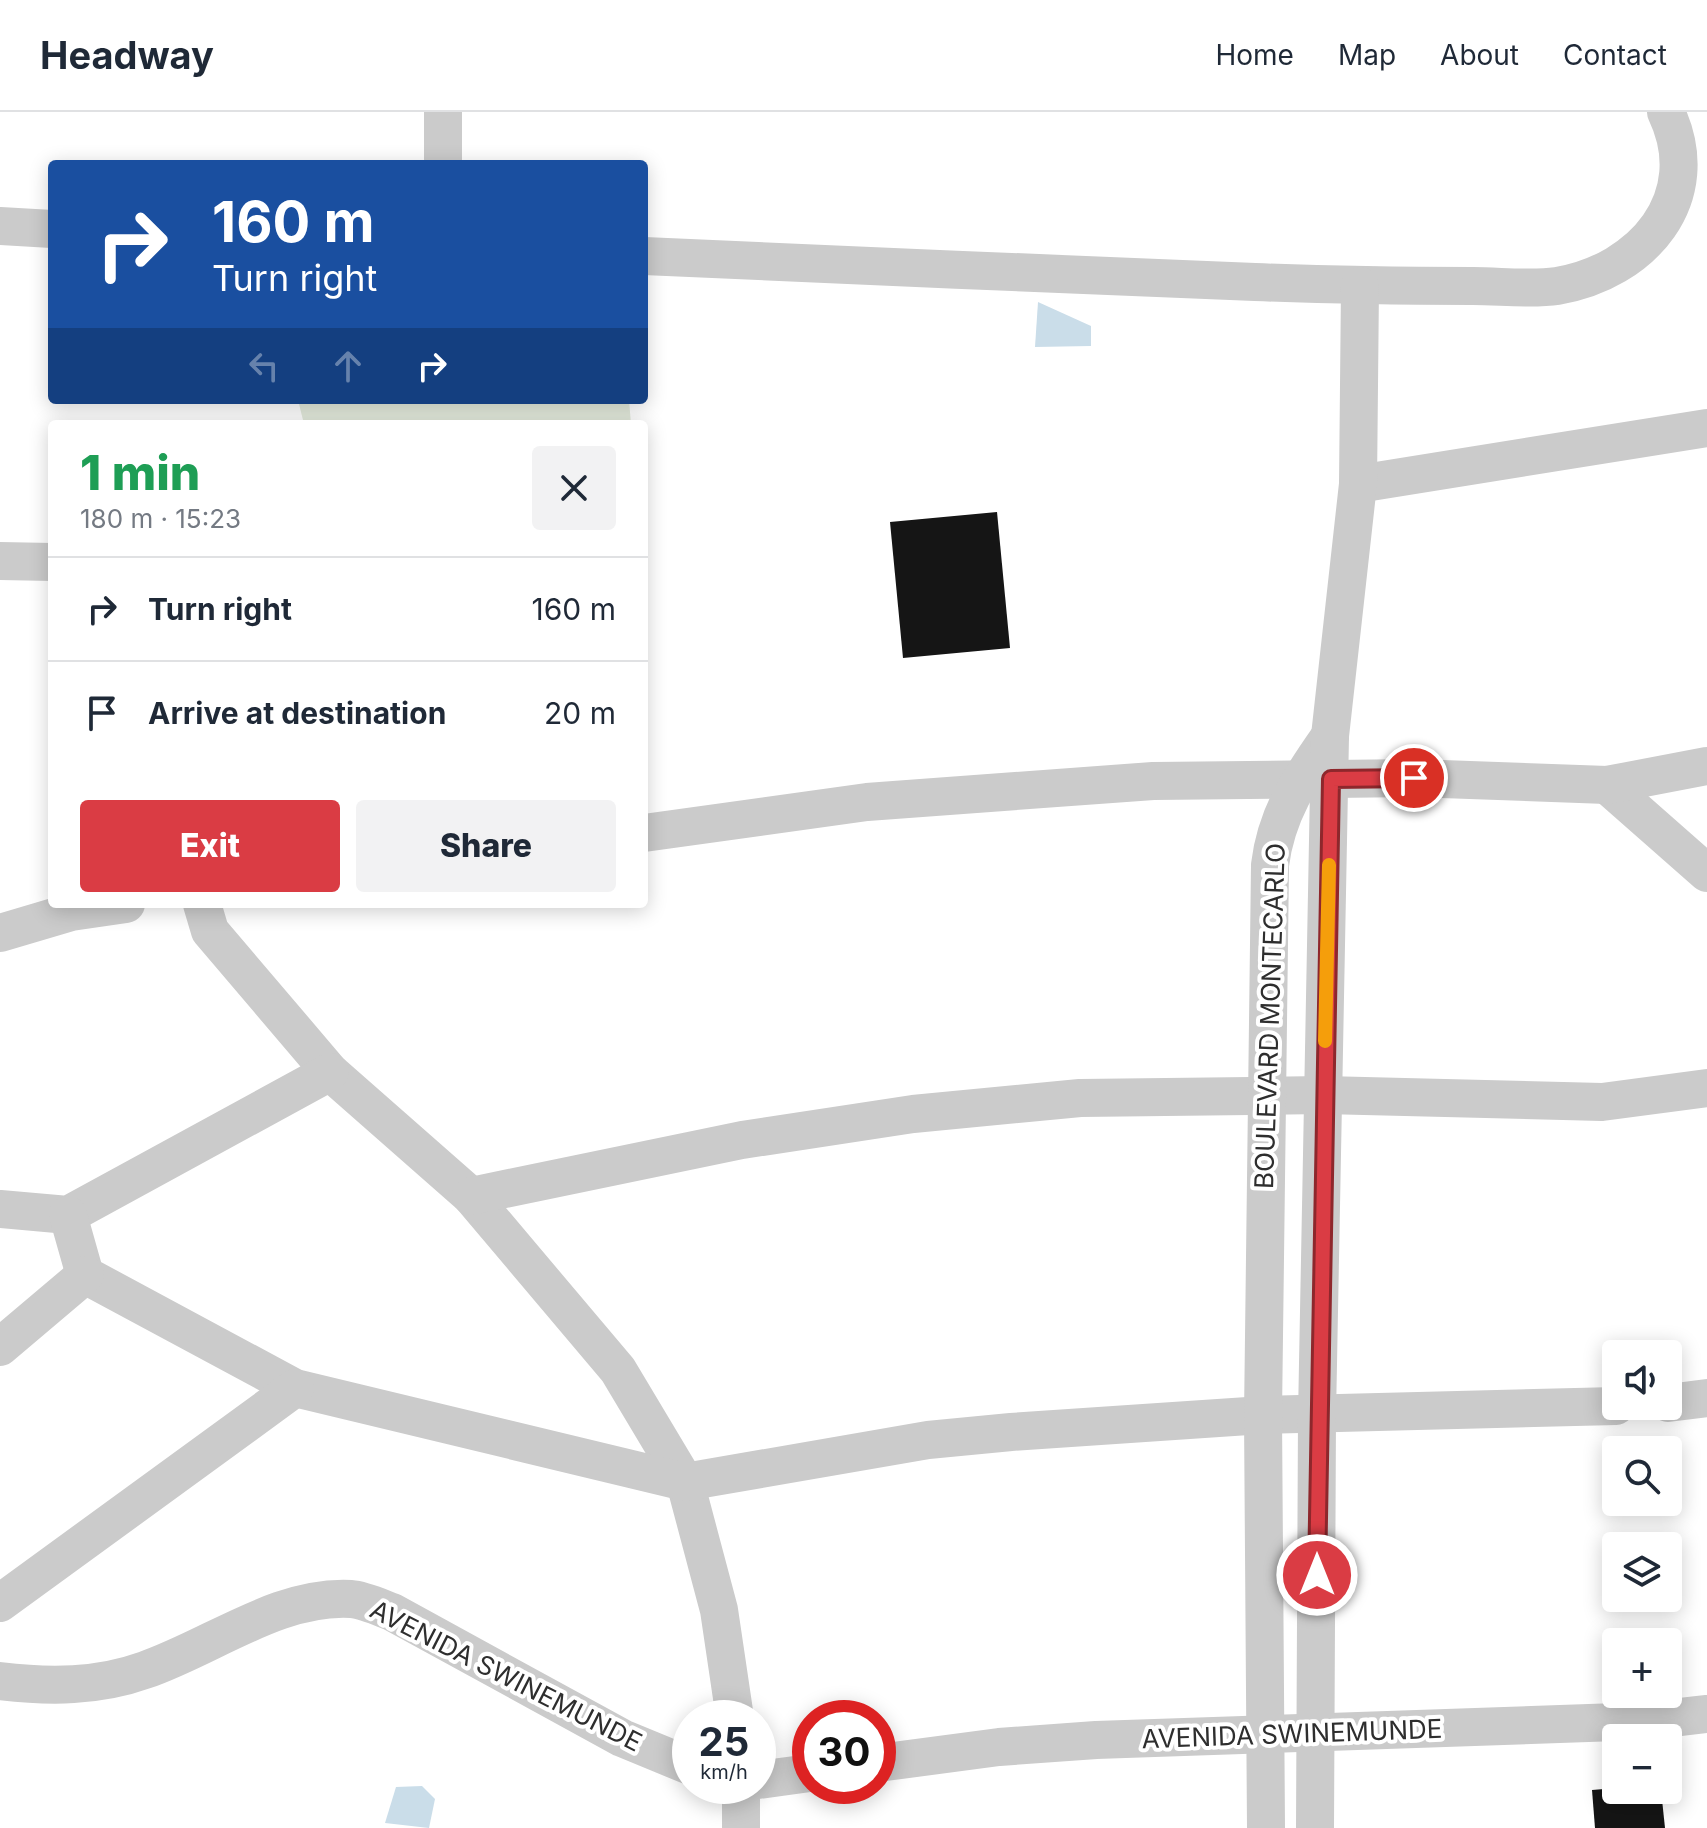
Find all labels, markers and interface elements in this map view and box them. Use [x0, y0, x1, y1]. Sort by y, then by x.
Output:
text: Headway [40, 32, 214, 78]
text: Home [1215, 38, 1294, 72]
text: Map [1338, 38, 1396, 72]
text: About [1440, 38, 1519, 72]
text: Contact [1563, 38, 1667, 72]
text: 160 m [212, 188, 375, 256]
icon: right [80, 192, 184, 296]
text: Turn right [212, 256, 377, 300]
icon: left [242, 344, 286, 388]
icon: ahead [326, 344, 370, 388]
icon: right [410, 344, 454, 388]
text: 1 min [80, 443, 200, 502]
button: close [532, 446, 616, 530]
text: 180 m · 15:23 [80, 503, 241, 534]
icon: right [80, 587, 124, 631]
text: Turn right [148, 591, 292, 627]
text: 160 m [532, 591, 616, 627]
icon: arrive [80, 691, 124, 735]
text: Arrive at destination [148, 695, 446, 731]
text: 20 m [544, 695, 616, 731]
pin [1380, 744, 1448, 812]
icon: arrive [1392, 756, 1436, 800]
button: Exit [80, 800, 340, 892]
button: Share [356, 800, 616, 892]
street label: BOULEVARD MONTECARLO [1248, 843, 1291, 1189]
map controls [1602, 1340, 1682, 1804]
button: sound [1602, 1340, 1682, 1420]
button: search [1602, 1436, 1682, 1516]
button: layers [1602, 1532, 1682, 1612]
position arrow [1275, 1533, 1359, 1617]
street label: AVENIDA SWINEMUNDE [365, 1593, 647, 1758]
button: + [1602, 1628, 1682, 1708]
speed limit sign: 30 [792, 1700, 896, 1804]
street label: AVENIDA SWINEMUNDE [1141, 1713, 1443, 1754]
text: 25 [699, 1717, 749, 1766]
button: − [1602, 1724, 1682, 1804]
text: km/h [700, 1760, 748, 1784]

